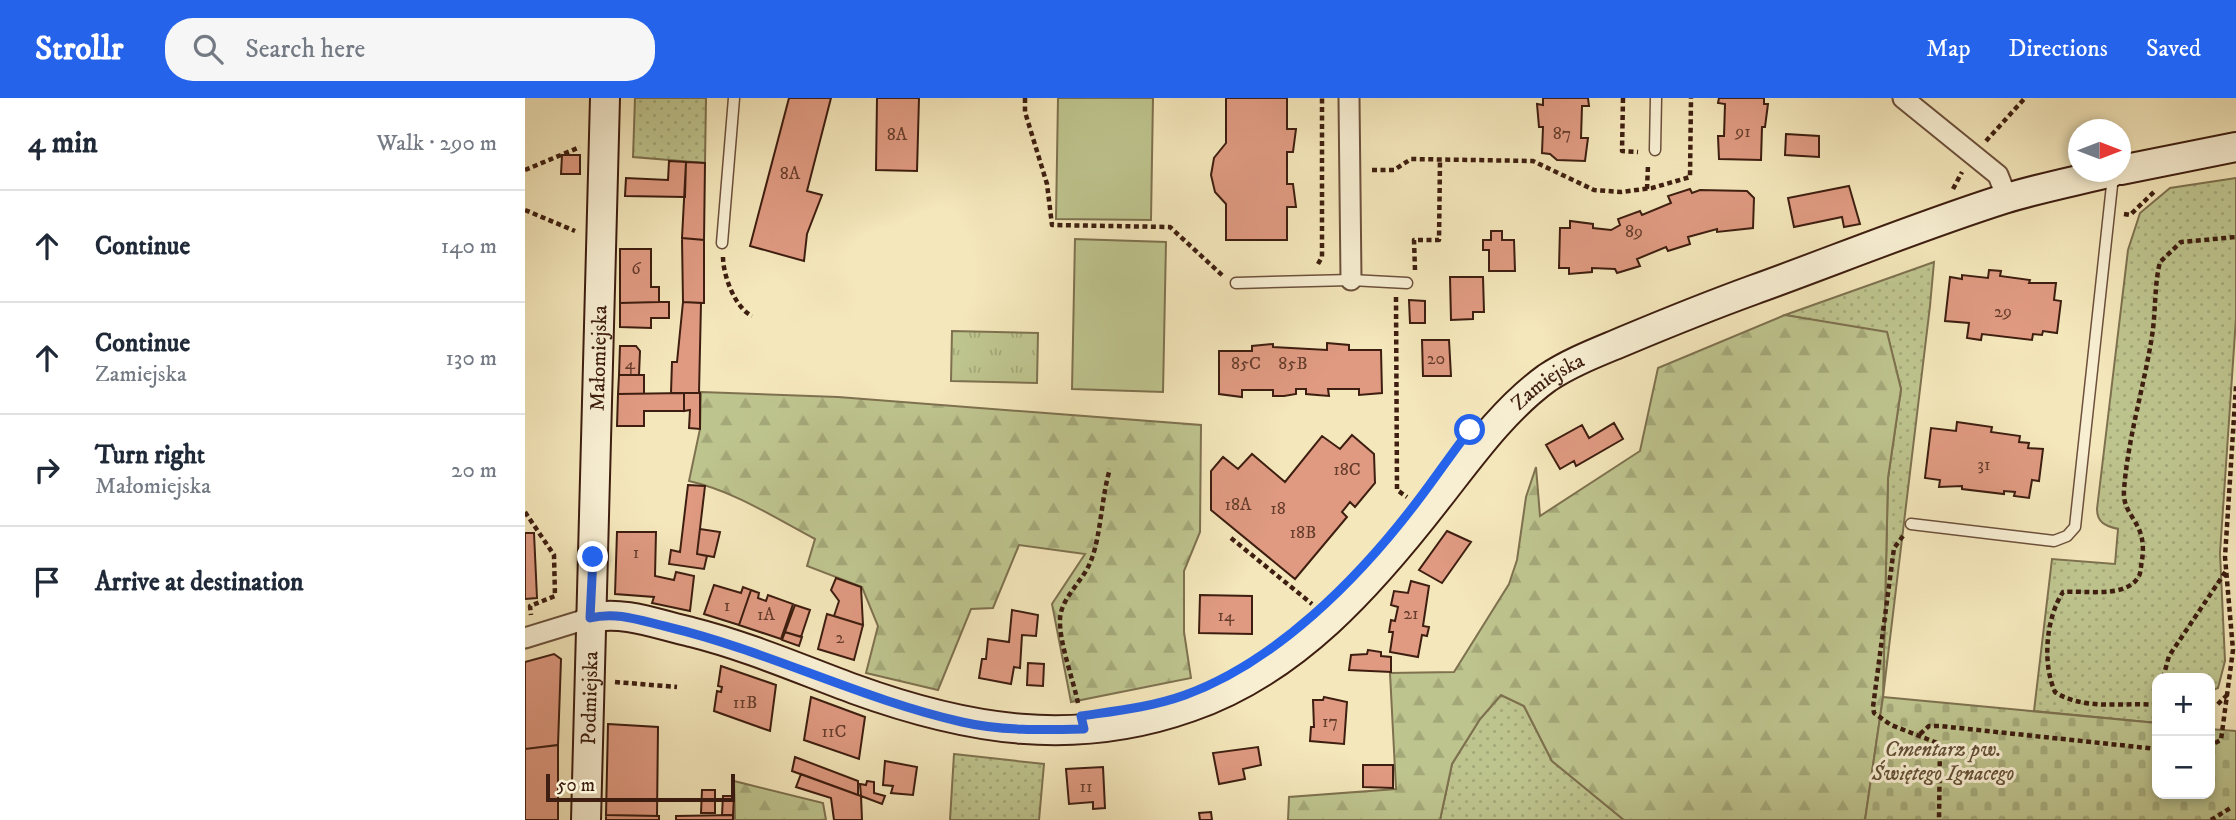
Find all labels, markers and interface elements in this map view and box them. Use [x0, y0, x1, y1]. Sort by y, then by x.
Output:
search box [165, 18, 655, 81]
text: Strollr [35, 29, 123, 70]
icon: search [189, 30, 227, 68]
text: Search here [245, 33, 365, 66]
text: Map [1926, 34, 1971, 64]
text: Directions [2009, 34, 2108, 64]
text: Saved [2146, 34, 2201, 64]
north arrow [2068, 119, 2131, 182]
house number: 91 [1734, 121, 1751, 143]
house number: 87 [1553, 123, 1571, 145]
house number: 8A [887, 124, 908, 146]
text: 4 min [28, 125, 98, 162]
text: Walk · 290 m [376, 129, 497, 158]
house number: 8A [780, 163, 801, 185]
house number: 89 [1625, 221, 1643, 243]
icon: ahead [28, 227, 66, 265]
text: Continue [95, 230, 190, 263]
text: 140 m [441, 232, 497, 261]
house number: 6 [631, 258, 641, 280]
house number: 29 [1994, 301, 2012, 323]
street label: Małomiejska [585, 305, 614, 411]
text: Continue [95, 327, 190, 360]
icon: ahead [28, 339, 66, 377]
text: 130 m [445, 344, 497, 373]
house number: 20 [1427, 348, 1445, 370]
street label: Zamiejska [1506, 348, 1589, 416]
house number: 4 [625, 353, 636, 375]
house number: 85C [1231, 353, 1261, 375]
house number: 85B [1278, 353, 1308, 375]
text: Zamiejska [95, 360, 187, 389]
route start [1454, 414, 1485, 445]
text: Turn right [95, 439, 205, 472]
icon: right [28, 451, 66, 489]
house number: 31 [1977, 454, 1991, 476]
text: 20 m [451, 456, 497, 485]
house number: 18C [1333, 459, 1361, 481]
text: Małomiejska [95, 472, 211, 501]
house number: 18A [1224, 494, 1252, 516]
house number: 18 [1270, 498, 1286, 520]
house number: 18B [1289, 522, 1317, 544]
route end [577, 541, 608, 572]
house number: 1 [633, 542, 639, 564]
icon: arrive [28, 563, 66, 601]
text: Arrive at destination [95, 566, 304, 599]
house number: 1 [724, 595, 730, 617]
house number: 21 [1403, 603, 1419, 625]
house number: 1A [757, 604, 776, 626]
house number: 14 [1218, 605, 1235, 627]
house number: 2 [836, 627, 845, 649]
street label: Podmiejska [576, 651, 604, 745]
map controls [2152, 673, 2215, 799]
button: + [2152, 673, 2215, 736]
house number: 11B [733, 692, 757, 714]
house number: 17 [1322, 711, 1338, 733]
house number: 11C [821, 721, 847, 743]
button: − [2152, 736, 2215, 799]
park label: Cmentarz pw. Świętego Ignacego [1871, 737, 2014, 787]
scale bar [546, 771, 735, 803]
text: 50 m [557, 774, 595, 797]
house number: 11 [1079, 776, 1093, 798]

